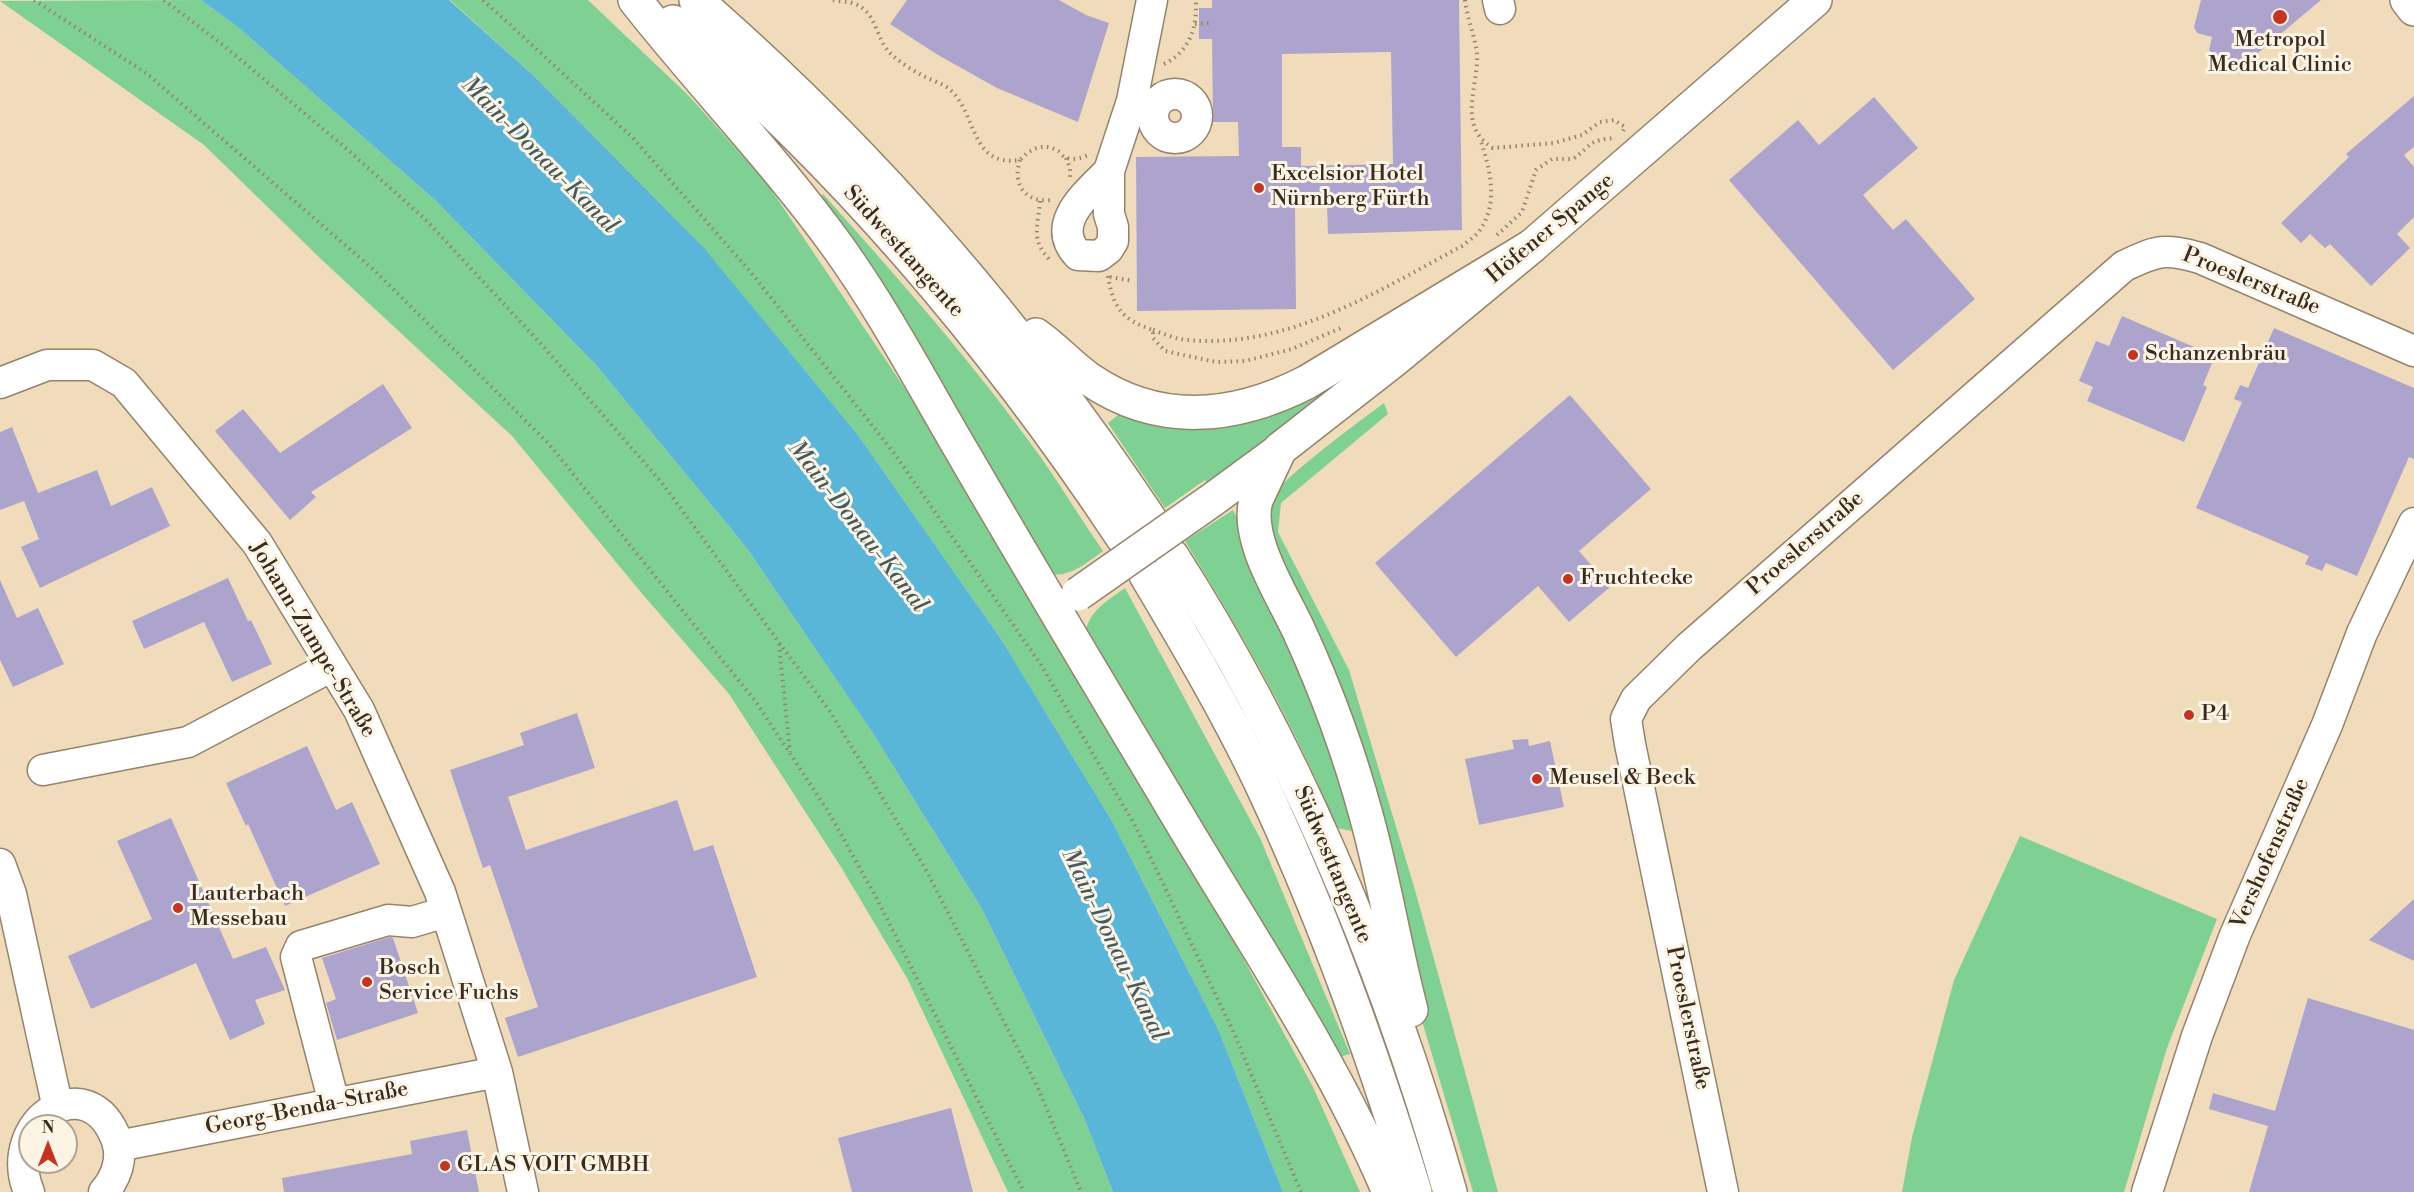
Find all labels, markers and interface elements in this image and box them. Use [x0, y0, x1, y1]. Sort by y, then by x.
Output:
marker: Metropol Medical Clinic [2271, 8, 2289, 26]
place label: Metropol Medical Clinic [2208, 28, 2352, 80]
water label: Main-Donau-Kanal [454, 71, 624, 241]
place label: Excelsior Hotel Nürnberg Fürth [1271, 162, 1430, 214]
street label: Höfener Spange [1482, 168, 1620, 290]
street label: Südwesttangente [837, 181, 969, 323]
marker: Excelsior Hotel Nürnberg Fürth [1252, 181, 1266, 195]
street label: Proeslerstraße [2178, 242, 2324, 322]
place label: Schanzenbräu [2145, 342, 2286, 368]
marker: Schanzenbräu [2126, 348, 2140, 362]
water label: Main-Donau-Kanal [781, 435, 933, 619]
street label: Proeslerstraße [1742, 486, 1870, 602]
street label: Johann-Zumpe-Straße [243, 537, 381, 743]
place label: Fruchtecke [1580, 566, 1693, 592]
marker: Fruchtecke [1561, 572, 1575, 586]
place label: P4 [2201, 702, 2229, 728]
marker: P4 [2182, 708, 2196, 722]
place label: Meusel & Beck [1549, 766, 1695, 792]
marker: Meusel & Beck [1530, 772, 1544, 786]
street label: Vershofenstraße [2226, 774, 2316, 934]
street label: Südwesttangente [1287, 782, 1377, 948]
water label: Main-Donau-Kanal [1054, 844, 1172, 1046]
place label: Lauterbach Messebau [190, 882, 304, 933]
marker: Lauterbach Messebau [171, 901, 185, 915]
street label: Proeslerstraße [1659, 944, 1715, 1092]
place label: Bosch Service Fuchs [379, 956, 519, 1008]
marker: Bosch Service Fuchs [360, 975, 374, 989]
street label: Georg-Benda-Straße [203, 1076, 411, 1142]
north arrow [18, 1114, 78, 1174]
text: N [42, 1118, 54, 1138]
place label: GLAS VOIT GMBH [457, 1153, 649, 1179]
marker: GLAS VOIT GMBH [438, 1159, 452, 1173]

